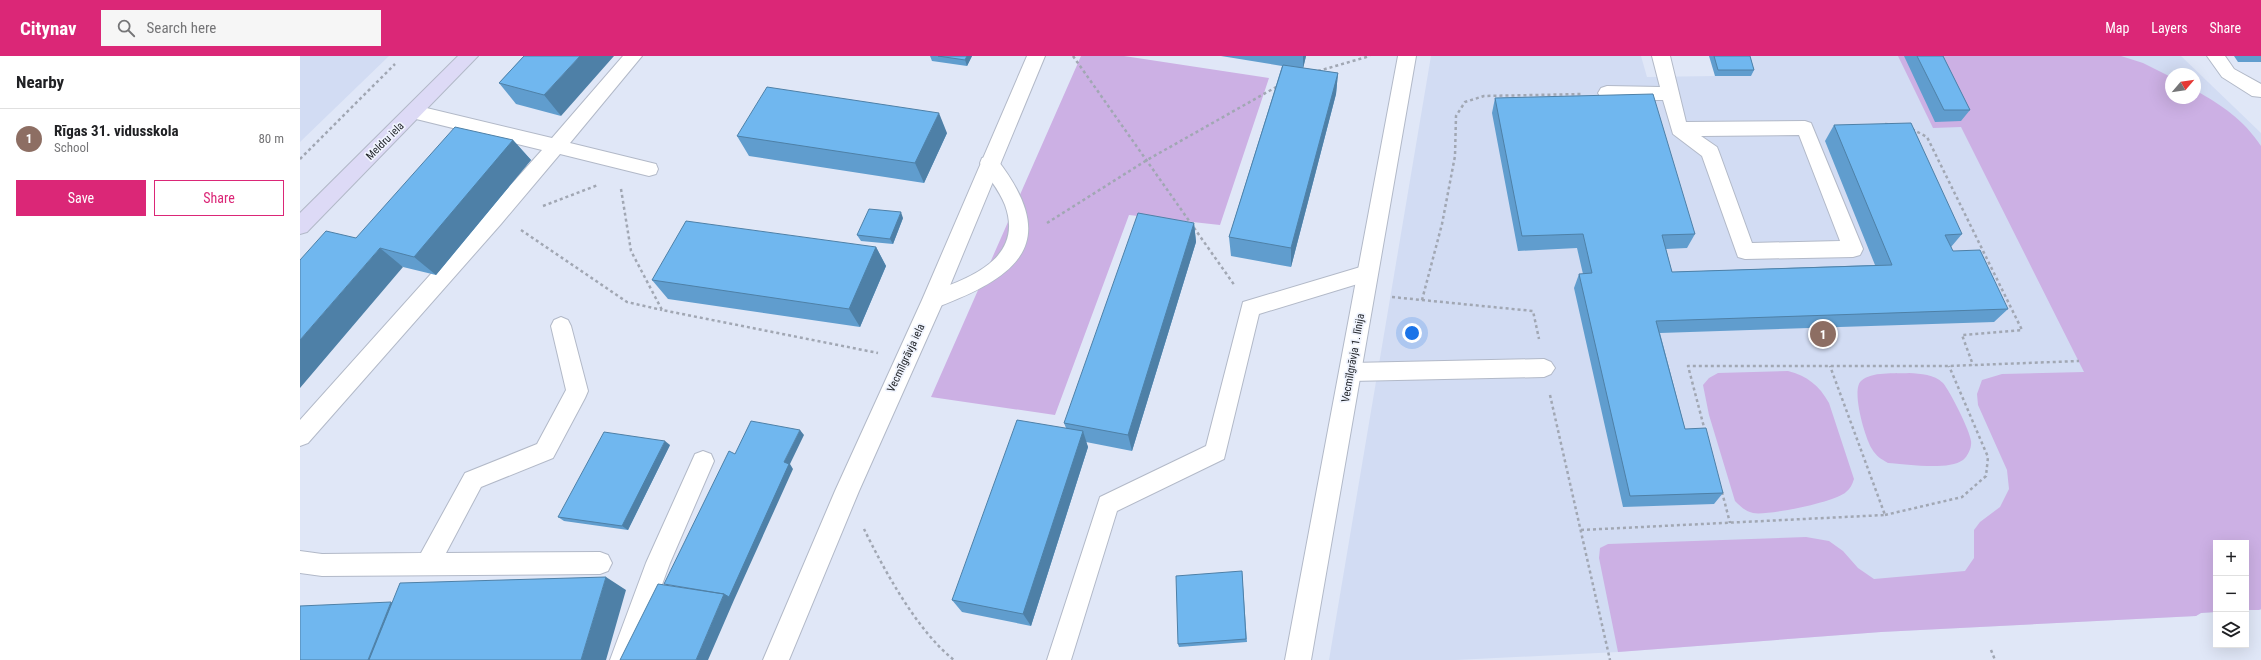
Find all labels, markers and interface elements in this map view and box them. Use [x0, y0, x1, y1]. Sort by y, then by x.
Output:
search box [101, 10, 381, 46]
text: Citynav [20, 17, 77, 40]
icon: search [115, 17, 137, 39]
text: Search here [147, 19, 216, 37]
text: Map [2105, 20, 2129, 36]
text: Layers [2151, 20, 2188, 36]
text: Share [2210, 20, 2241, 36]
north arrow [2165, 68, 2201, 104]
text: Nearby [16, 72, 64, 92]
street label: Meldru iela [363, 119, 407, 163]
text: Rīgas 31. vidusskola [54, 122, 179, 140]
text: 1 [26, 131, 32, 146]
text: 80 m [258, 131, 284, 146]
text: School [54, 140, 89, 155]
button: Save [16, 180, 146, 216]
button: Share [154, 180, 284, 216]
street label: Vecmīlgrāvja 1. līnija [1339, 313, 1367, 403]
pin: 1 [1810, 319, 1836, 349]
street label: Vecmīlgrāvja iela [885, 322, 927, 394]
your location [1402, 323, 1422, 343]
map controls [2213, 540, 2249, 648]
button: + [2213, 540, 2249, 576]
button: − [2213, 576, 2249, 612]
button: layers [2213, 612, 2249, 648]

